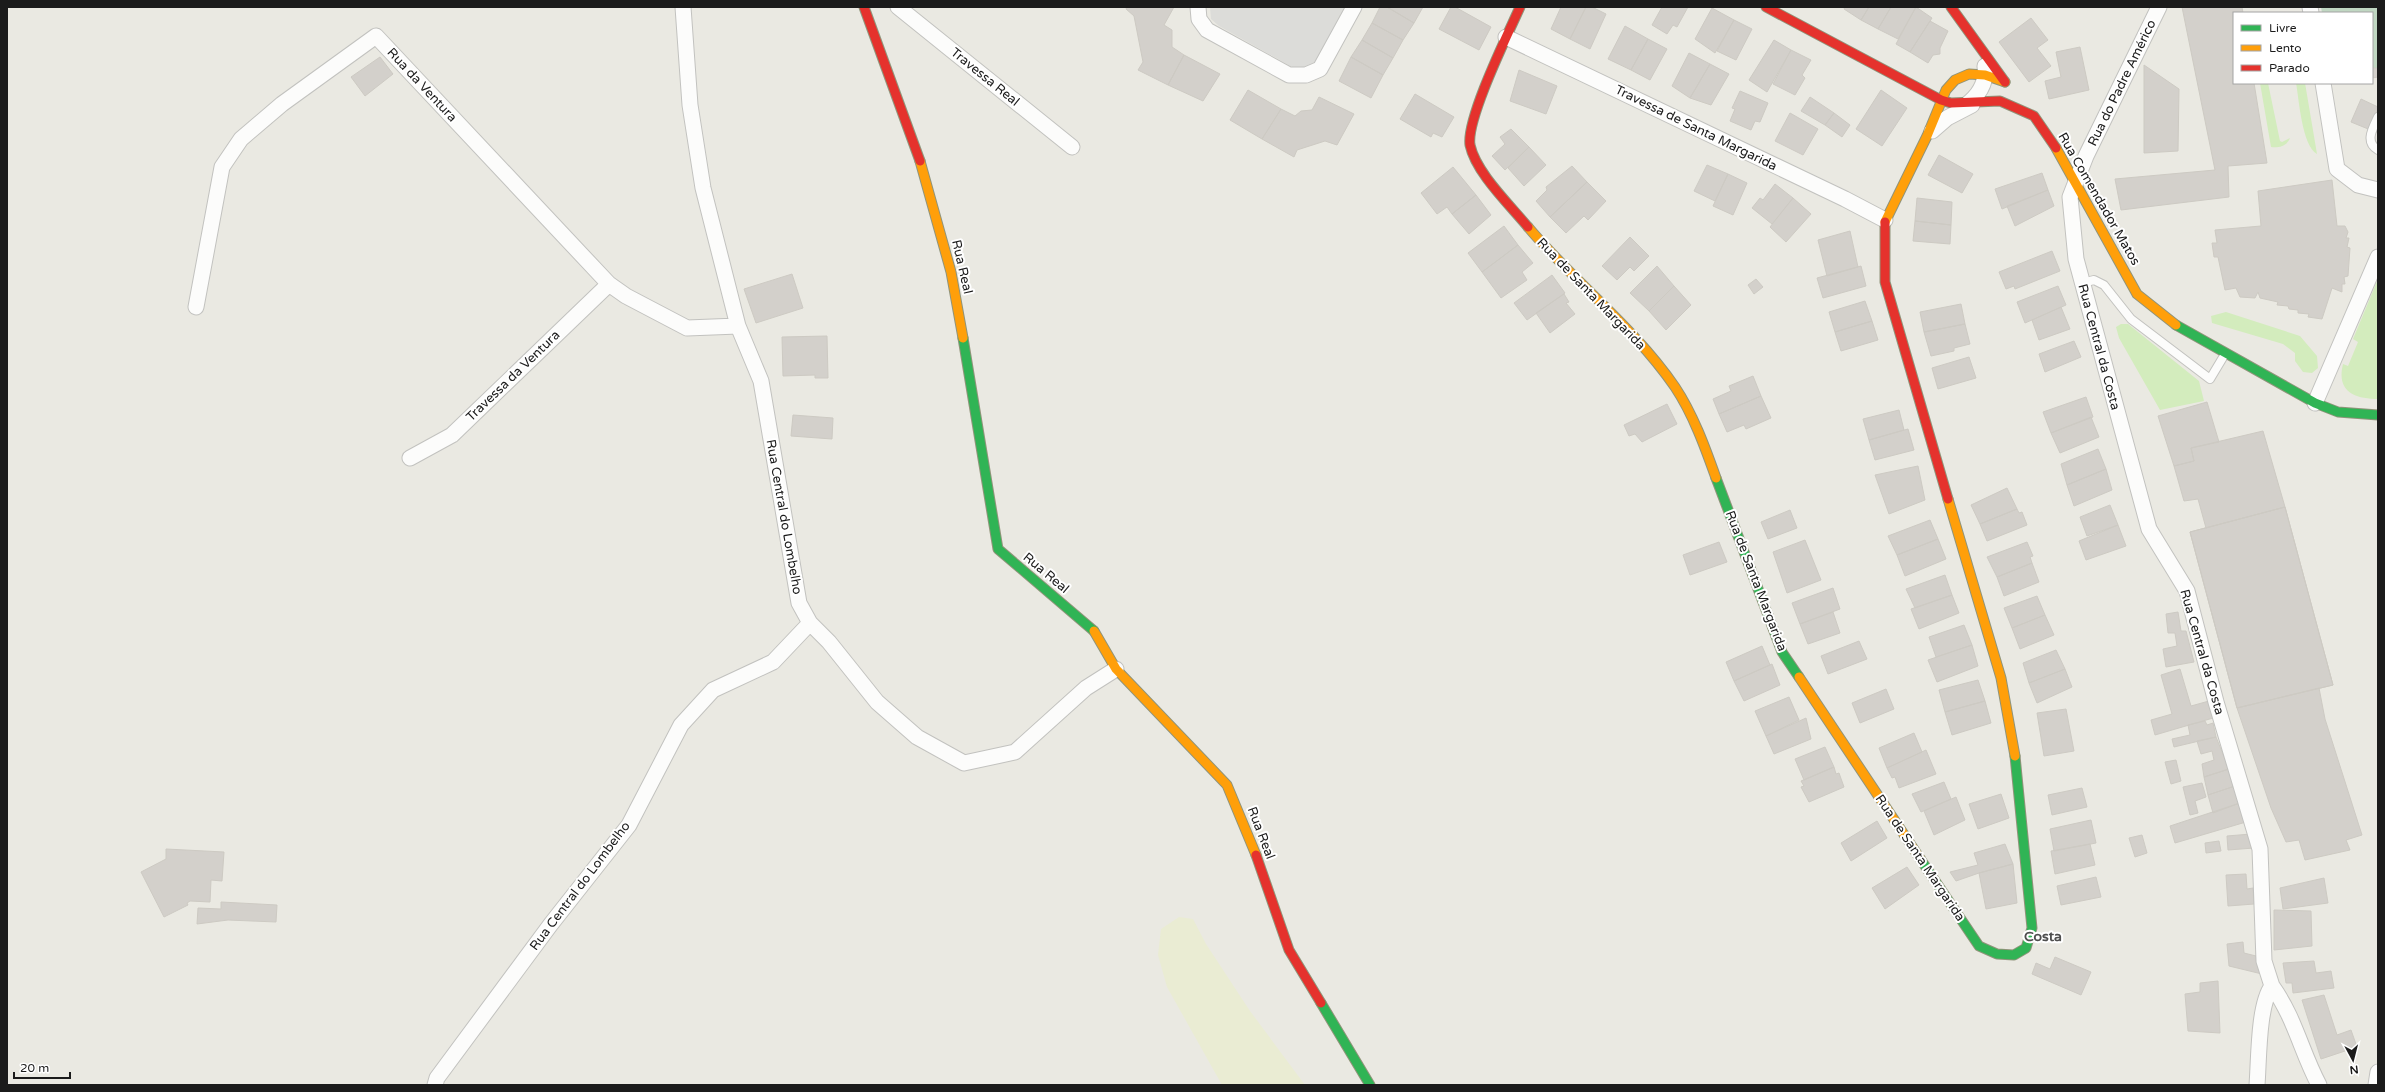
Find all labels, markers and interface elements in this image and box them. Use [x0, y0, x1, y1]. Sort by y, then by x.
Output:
legend [2233, 12, 2373, 84]
street label: Rua do Padre Américo [2084, 17, 2160, 149]
text: Livre [2269, 21, 2297, 35]
text: Lento [2269, 41, 2302, 55]
street label: Travessa Real [947, 44, 1023, 110]
street label: Rua da Ventura [384, 45, 460, 125]
text: Parado [2269, 61, 2310, 75]
street label: Travessa de Santa Margarida [1612, 82, 1780, 174]
street label: Rua Comendador Matos [2054, 130, 2144, 268]
street label: Rua de Santa Margarida [1533, 235, 1649, 353]
street label: Rua Real [948, 238, 976, 296]
street label: Rua Central da Costa [2074, 282, 2124, 412]
street label: Travessa da Ventura [463, 327, 563, 425]
street label: Rua Central do Lombelho [762, 438, 806, 596]
street label: Rua de Santa Margarida [1722, 508, 1790, 654]
street label: Rua Real [1020, 549, 1072, 597]
street label: Rua Central da Costa [2176, 587, 2228, 717]
street label: Rua de Santa Margarida [1872, 792, 1968, 924]
street label: Rua Real [1244, 804, 1278, 862]
street label: Rua Central do Lombelho [526, 818, 634, 954]
district label: Costa [2024, 928, 2062, 945]
north arrow [2333, 1040, 2373, 1080]
scale bar [14, 1054, 70, 1080]
text: 20 m [20, 1061, 49, 1075]
text: N [2349, 1062, 2359, 1076]

